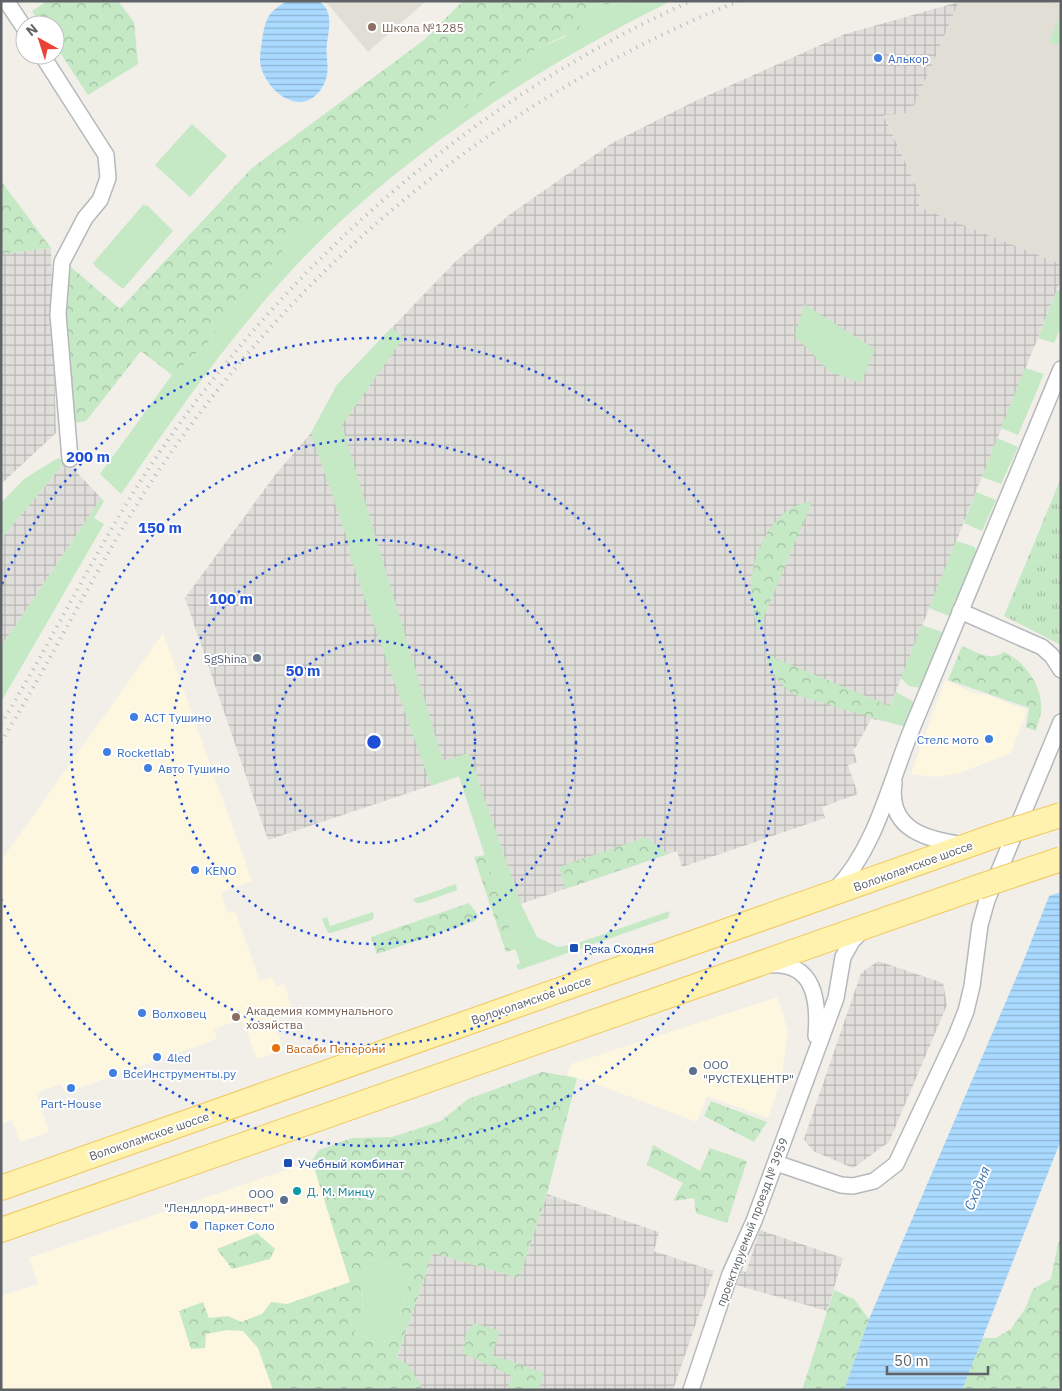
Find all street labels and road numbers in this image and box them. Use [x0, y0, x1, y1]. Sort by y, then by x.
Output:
street label: Волоколамское шоссе [851, 837, 975, 895]
street label: Волоколамское шоссе [469, 972, 593, 1028]
street label: Волоколамское шоссе [87, 1108, 211, 1164]
street label: проектируемый проезд № 3959 [713, 1135, 791, 1309]

